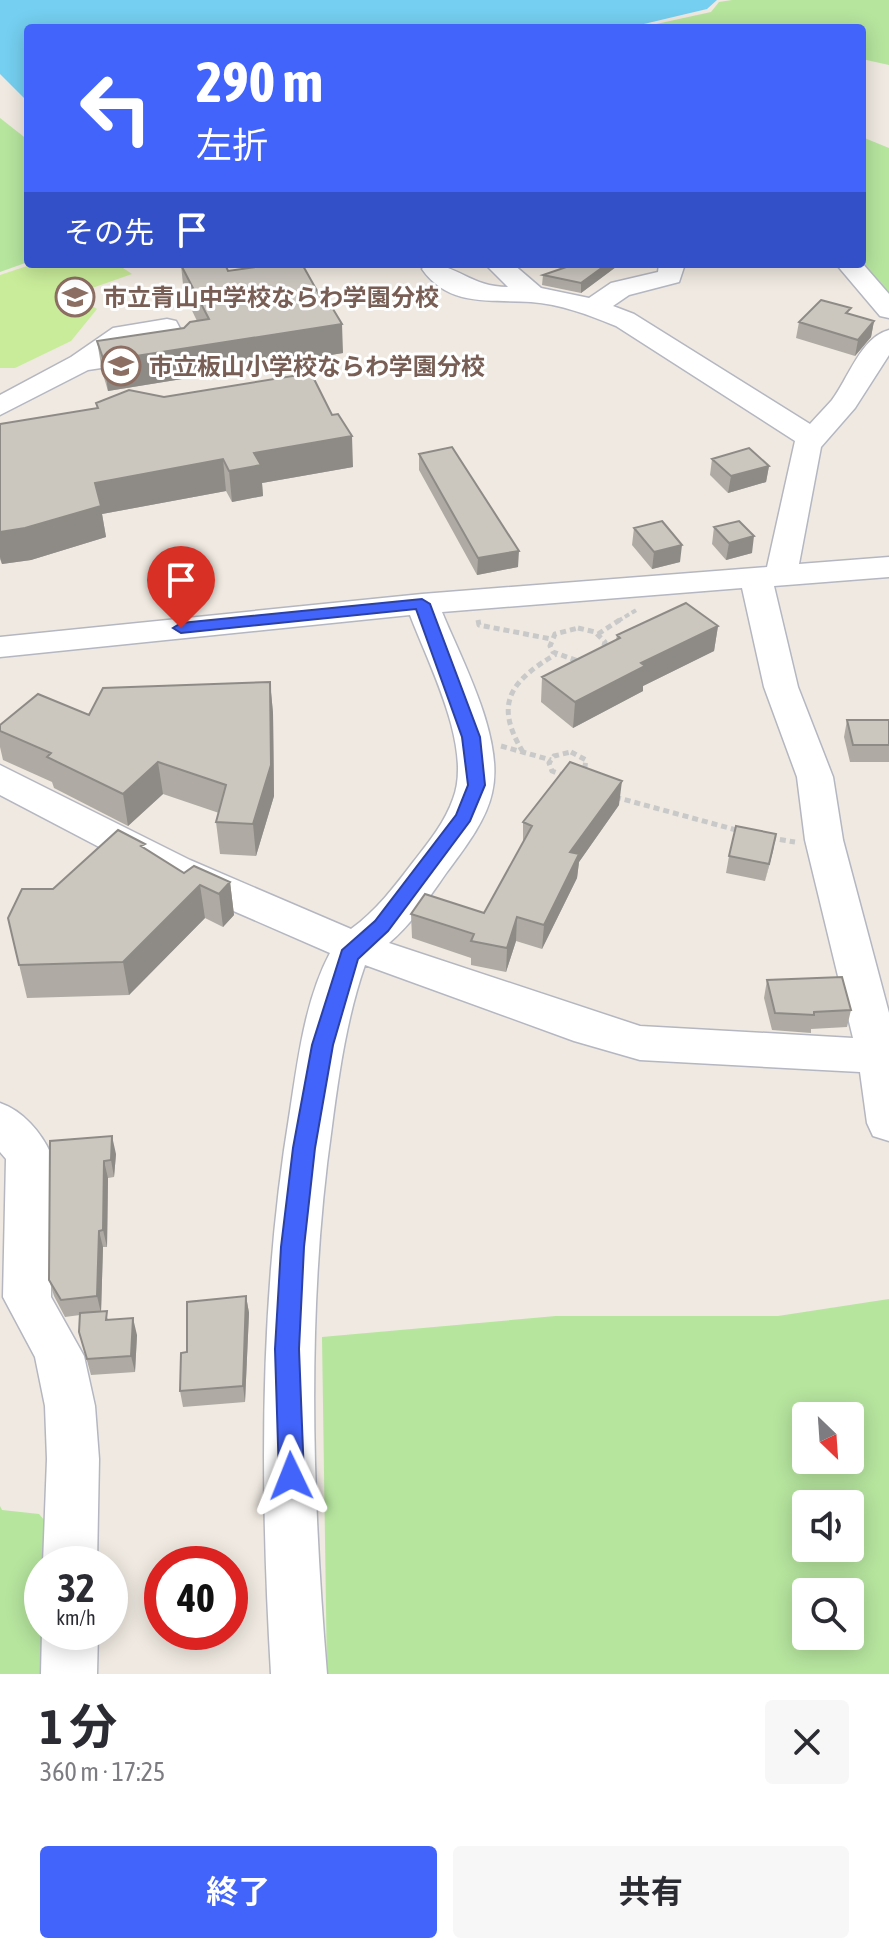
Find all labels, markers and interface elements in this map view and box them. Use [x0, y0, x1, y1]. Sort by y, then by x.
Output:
text: 290 m [196, 50, 323, 114]
icon: left [64, 56, 168, 160]
text: 左折 [196, 124, 268, 166]
icon: arrive [170, 208, 214, 252]
text: その先 [64, 215, 154, 249]
school or university icon: 市立青山中学校ならわ学園分校 [54, 276, 96, 318]
place label: 市立青山中学校ならわ学園分校 [103, 284, 439, 311]
school or university icon: 市立板山小学校ならわ学園分校 [100, 345, 142, 387]
place label: 市立板山小学校ならわ学園分校 [149, 353, 485, 380]
pin [147, 546, 215, 628]
icon: arrive [159, 558, 203, 602]
north arrow [792, 1402, 864, 1474]
map controls [792, 1402, 864, 1650]
position arrow [249, 1434, 333, 1518]
button: sound [792, 1490, 864, 1562]
speed limit sign: 40 [144, 1546, 248, 1650]
text: 32 [57, 1565, 95, 1610]
button: search [792, 1578, 864, 1650]
text: km/h [56, 1606, 96, 1629]
text: 1 分 [40, 1699, 117, 1754]
button: close [765, 1700, 849, 1784]
text: 360 m · 17:25 [40, 1757, 165, 1787]
button: 終了 [40, 1846, 437, 1938]
button: 共有 [453, 1846, 849, 1938]

